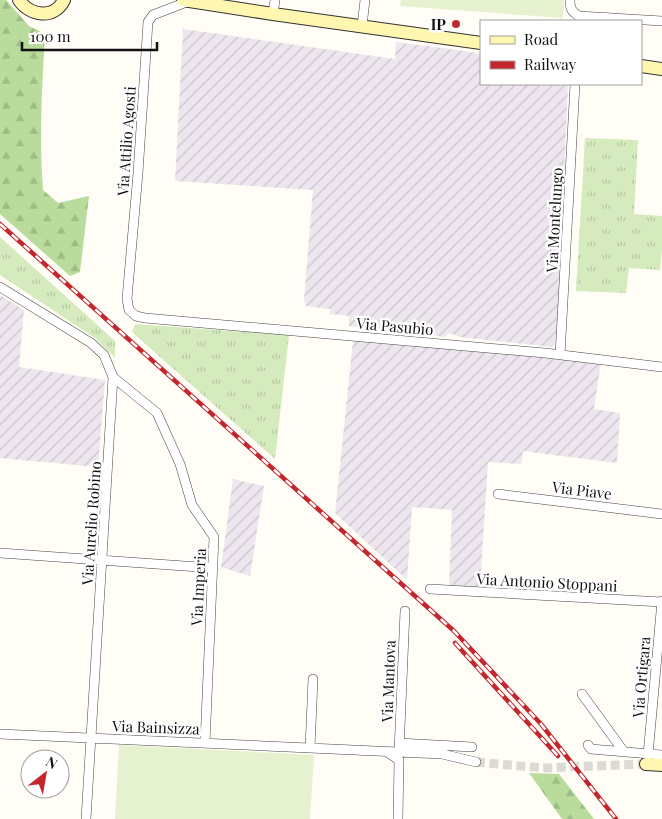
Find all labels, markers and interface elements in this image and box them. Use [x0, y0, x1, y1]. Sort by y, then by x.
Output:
place label: IP [431, 14, 446, 34]
marker: IP [450, 18, 462, 30]
scale bar [22, 20, 158, 52]
legend [480, 20, 642, 85]
text: 100 m [30, 26, 71, 46]
text: Road [524, 29, 558, 49]
text: Railway [524, 54, 577, 74]
street label: Via Attilio Agosti [112, 85, 140, 197]
street label: Via Montelungo [541, 167, 567, 274]
street label: Via Pasubio [355, 313, 434, 339]
street label: Via Aurelio Robino [77, 460, 105, 587]
street label: Via Piave [550, 476, 613, 504]
street label: Via Imperia [186, 547, 210, 627]
street label: Via Antonio Stoppani [475, 568, 619, 596]
street label: Via Ortigara [627, 635, 655, 719]
street label: Via Mantova [377, 639, 399, 723]
street label: Via Bainsizza [111, 715, 201, 739]
north arrow [20, 749, 70, 799]
text: N [43, 752, 61, 773]

